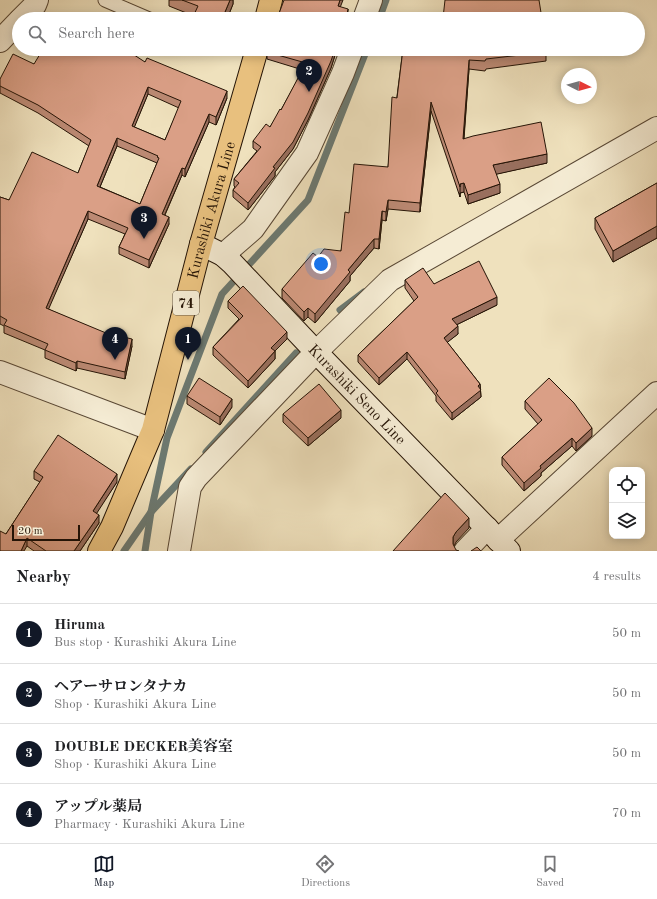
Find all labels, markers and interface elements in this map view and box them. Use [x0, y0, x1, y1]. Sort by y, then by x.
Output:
search box [12, 12, 645, 56]
icon: search [26, 23, 48, 45]
text: Search here [58, 27, 135, 42]
pin: 2 [296, 59, 322, 92]
north arrow [561, 68, 597, 104]
street label: Kurashiki Akura Line [186, 140, 239, 281]
pin: 3 [131, 206, 157, 239]
your location [311, 254, 331, 274]
road number: 74 [173, 291, 199, 315]
pin: 4 [102, 327, 128, 360]
pin: 1 [175, 327, 201, 360]
street label: Kurashiki Seno Line [304, 342, 408, 448]
map controls [609, 467, 645, 539]
button: locate [609, 467, 645, 503]
button: layers [609, 503, 645, 539]
scale bar [12, 523, 80, 542]
text: 20 m [18, 526, 43, 537]
text: Nearby [16, 569, 71, 586]
text: 4 results [592, 570, 641, 583]
text: Hiruma [54, 618, 105, 633]
text: 1 [25, 627, 33, 640]
text: 50 m [612, 627, 641, 640]
text: Bus stop · Kurashiki Akura Line [54, 636, 236, 649]
text: ヘアーサロンタナカ [54, 680, 187, 695]
text: 2 [25, 687, 33, 700]
text: 50 m [612, 687, 641, 700]
text: Shop · Kurashiki Akura Line [54, 698, 216, 711]
text: DOUBLE DECKER美容室 [54, 740, 233, 755]
text: 3 [25, 747, 33, 760]
text: 50 m [612, 747, 641, 760]
text: Shop · Kurashiki Akura Line [54, 758, 216, 771]
text: アップル薬局 [54, 800, 142, 815]
text: 4 [25, 807, 33, 820]
text: 70 m [612, 807, 641, 820]
text: Pharmacy · Kurashiki Akura Line [54, 818, 245, 831]
tab: Map [93, 853, 115, 891]
tab: Directions [301, 853, 350, 891]
tab: Saved [536, 853, 564, 891]

